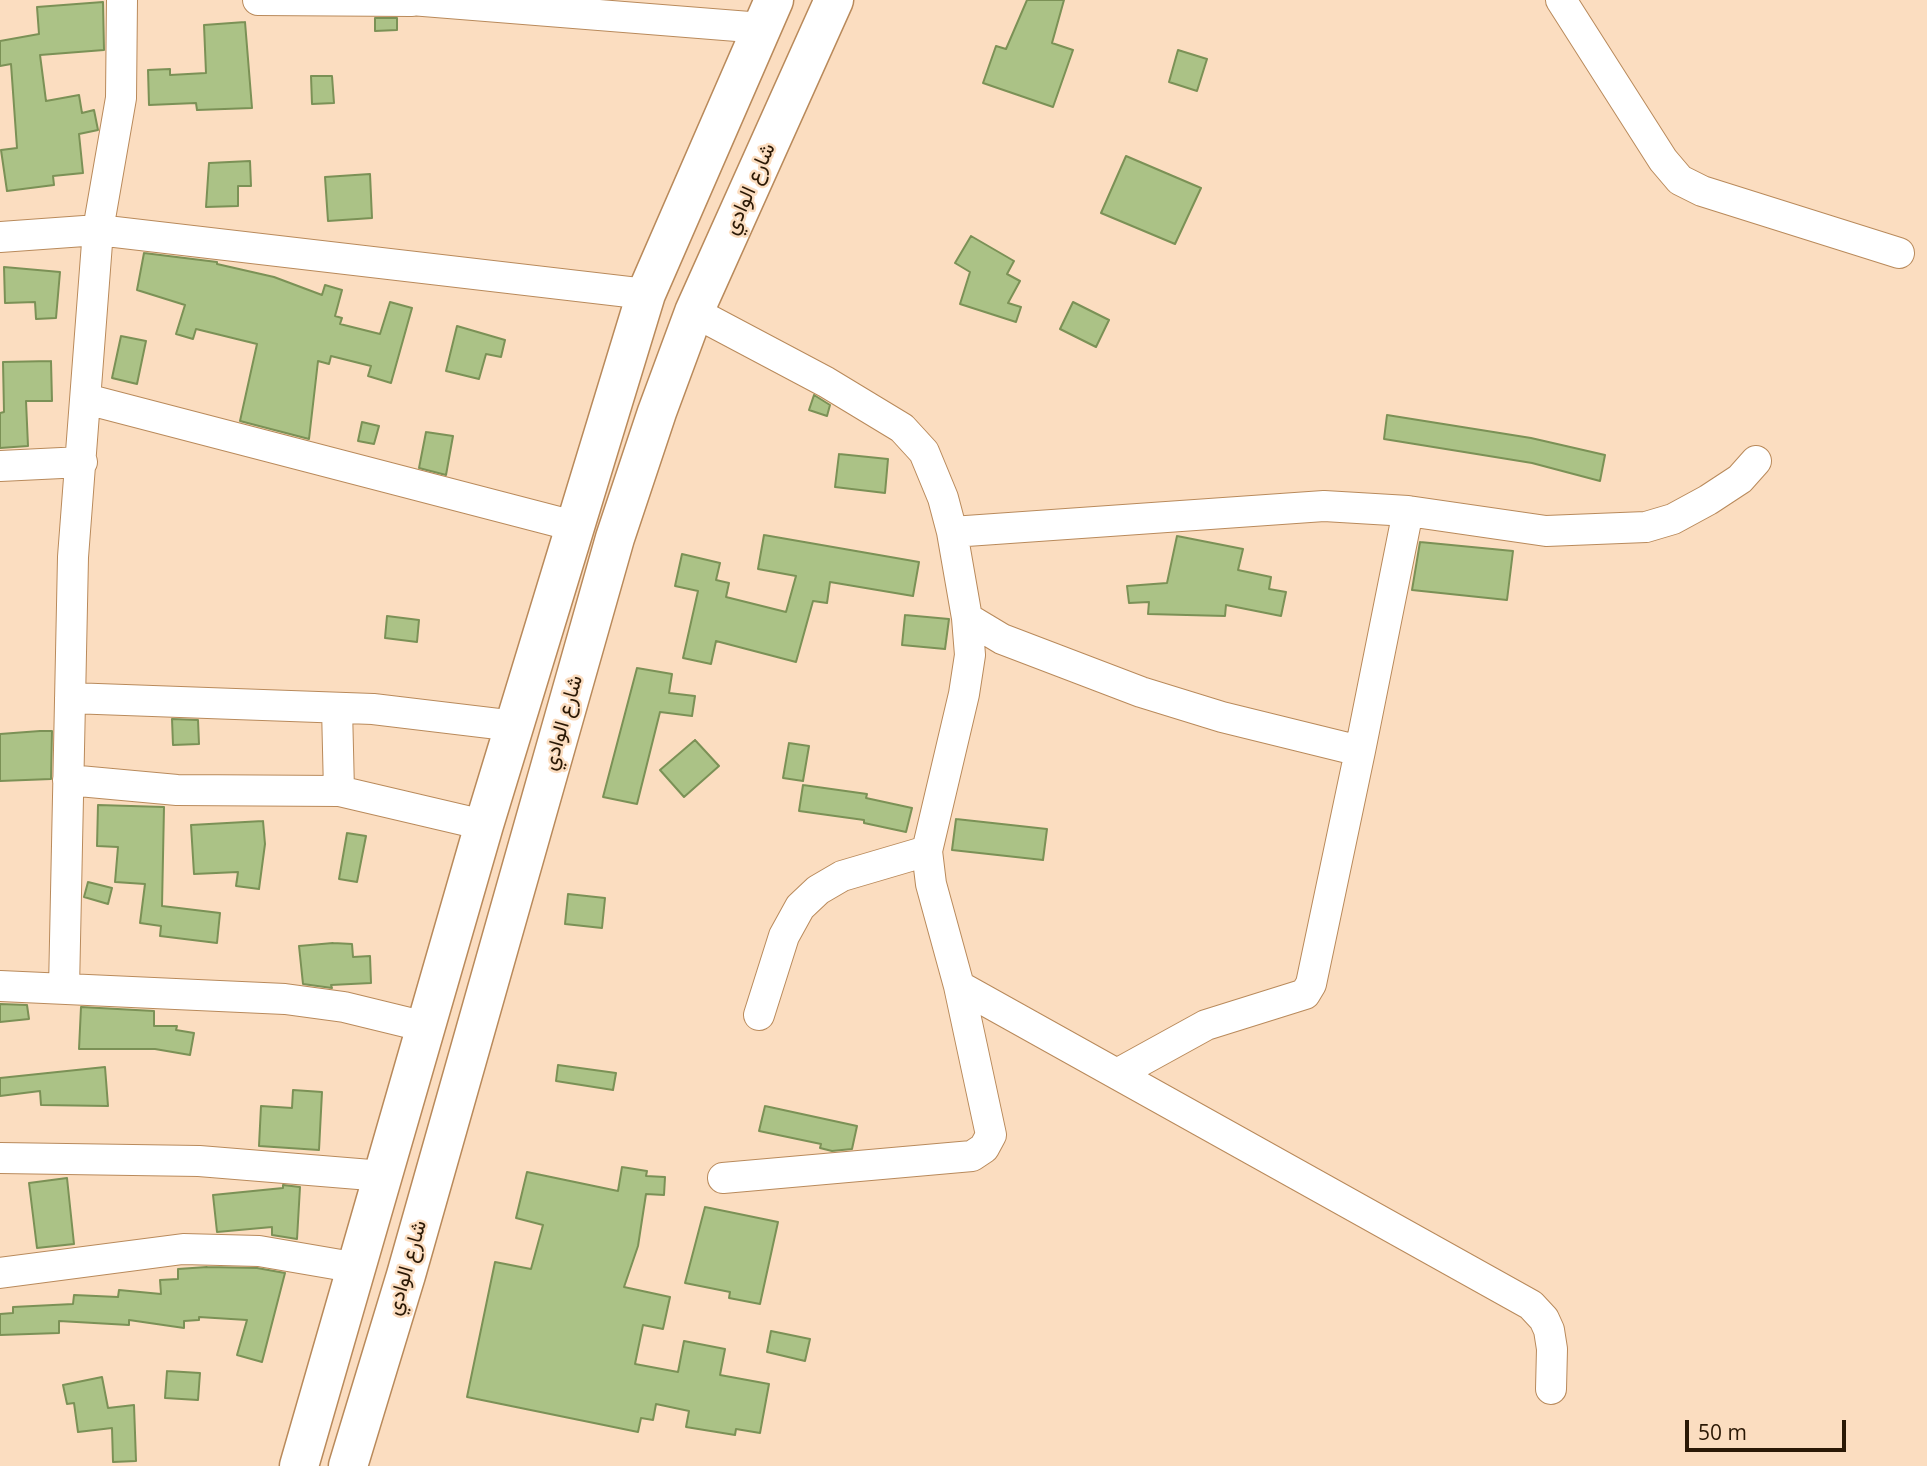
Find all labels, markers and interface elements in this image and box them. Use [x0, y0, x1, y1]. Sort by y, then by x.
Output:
street label: شارع الوادي [719, 139, 781, 239]
street label: شارع الوادي [537, 673, 589, 773]
street label: شارع الوادي [381, 1218, 433, 1318]
scale bar [1689, 1406, 1850, 1450]
text: 50 m [1698, 1418, 1747, 1446]

